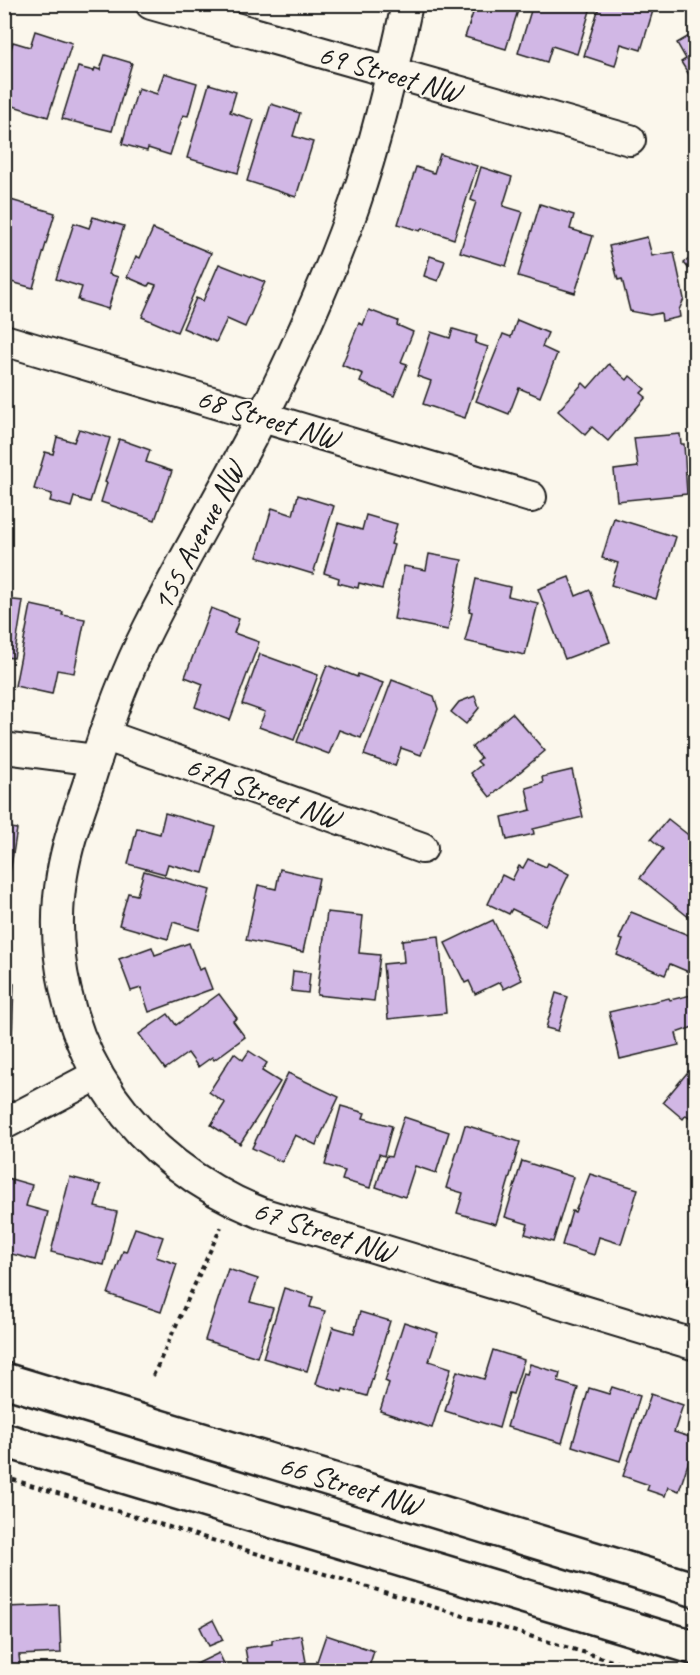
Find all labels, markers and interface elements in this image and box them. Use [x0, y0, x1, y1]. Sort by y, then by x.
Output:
street label: 69 Street NW [314, 35, 469, 112]
street label: 68 Street NW [192, 378, 347, 459]
street label: 155 Avenue NW [143, 452, 255, 617]
street label: 67A Street NW [181, 747, 349, 839]
street label: 67 Street NW [248, 1190, 403, 1273]
street label: 66 Street NW [274, 1445, 429, 1526]

